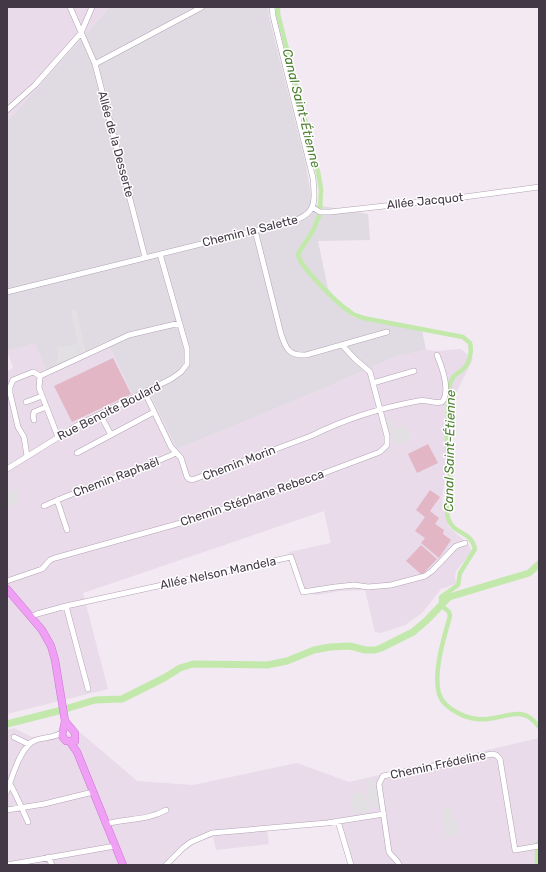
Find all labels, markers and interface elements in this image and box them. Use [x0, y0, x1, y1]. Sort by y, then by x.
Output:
water label: Canal Saint-Étienne [279, 47, 324, 169]
street label: Allée de la Desserte [95, 89, 137, 199]
street label: Allée Jacquot [386, 190, 464, 212]
street label: Chemin la Salette [201, 212, 300, 250]
street label: Rue Benoite Boulard [55, 379, 163, 443]
water label: Canal Saint-Étienne [441, 390, 458, 512]
street label: Chemin Morin [201, 443, 277, 483]
street label: Chemin Raphaël [71, 454, 161, 500]
street label: Chemin Stéphane Rebecca [178, 467, 326, 529]
street label: Allée Nelson Mandela [159, 554, 277, 592]
street label: Chemin Frédeline [389, 748, 487, 782]

